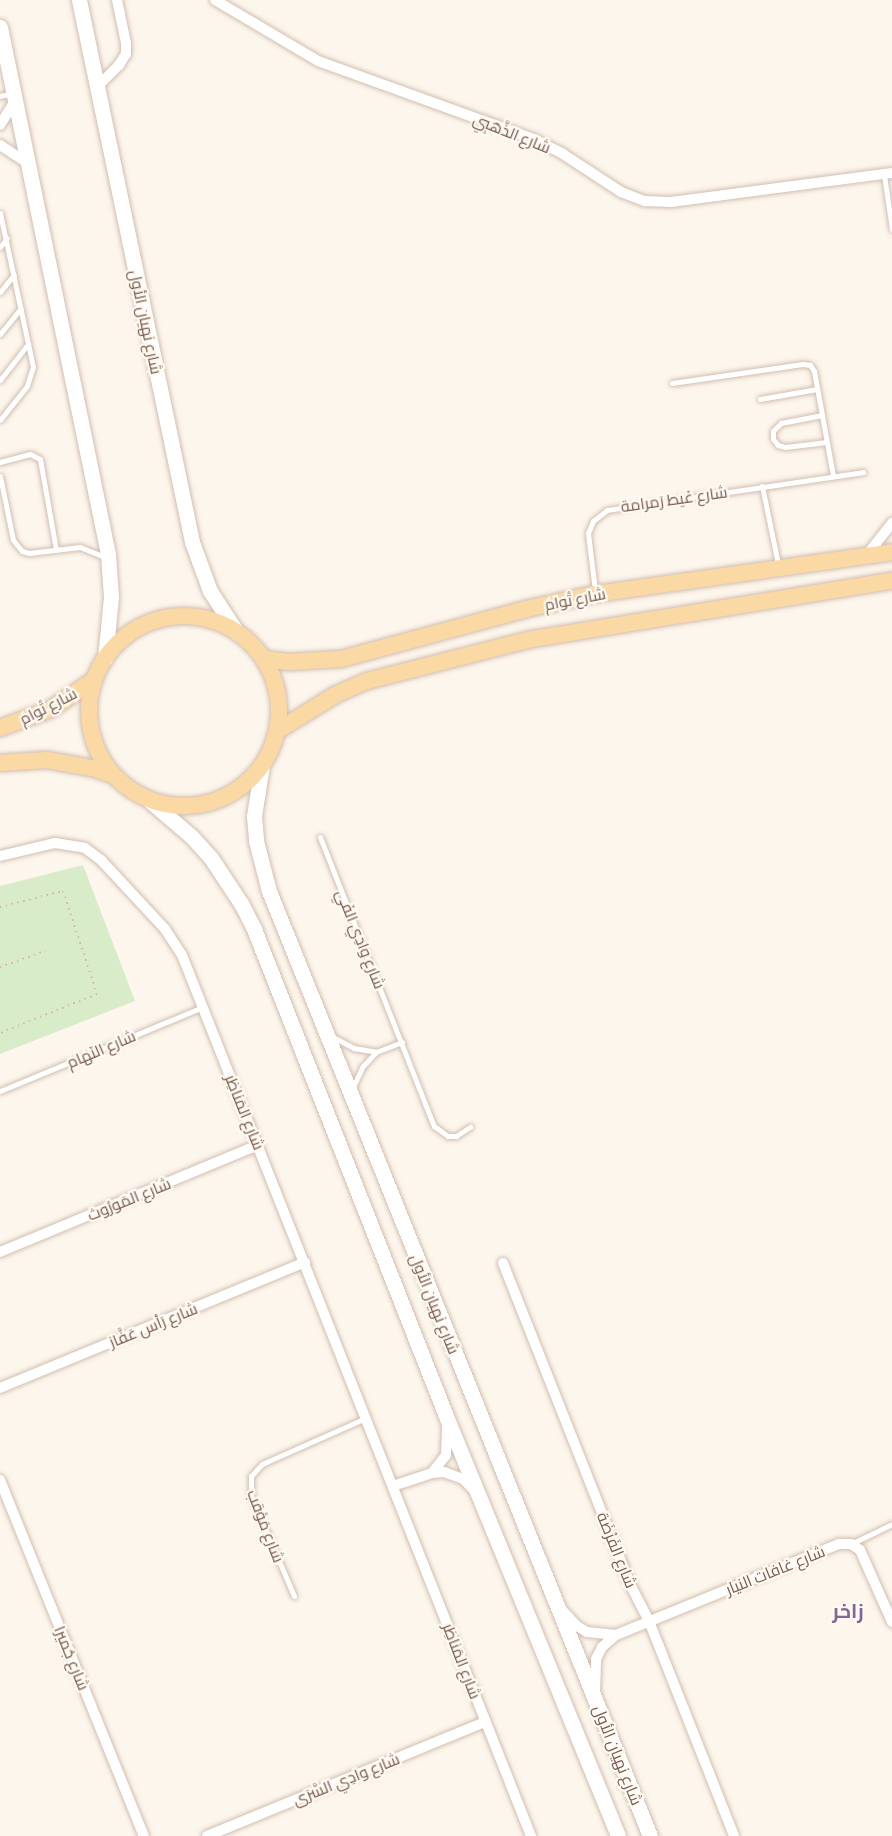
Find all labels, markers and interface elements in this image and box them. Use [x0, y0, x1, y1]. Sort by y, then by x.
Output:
street label: شارع الذَّهَبِي [470, 109, 554, 157]
street label: شارع نهيان الأول [126, 268, 166, 376]
street label: شارع غَيط رَمرامة [619, 482, 729, 516]
street label: شارع تُوام [543, 584, 607, 614]
street label: شارع تُوام [16, 683, 80, 729]
street label: شارع وادِي الفَي [332, 886, 390, 992]
street label: شارع النَهام [64, 1026, 138, 1072]
street label: شارع المَناظِر [221, 1071, 269, 1153]
street label: شارع المَورُوث [84, 1174, 174, 1224]
street label: شارع نهيان الأول [406, 1251, 464, 1357]
street label: شارع رَأس عَفَّاز [106, 1299, 200, 1351]
street label: شارع مَوْقب [243, 1487, 289, 1565]
street label: شارع الفَرْضَة [593, 1509, 641, 1591]
street label: شارع غافات النيار [722, 1541, 828, 1599]
district label: زاخر [832, 1598, 864, 1622]
street label: شارع المَناظِر [439, 1620, 485, 1702]
street label: شارع جُميرا [50, 1623, 94, 1693]
street label: شارع نهيان الأول [589, 1702, 647, 1808]
street label: شارع وادِي السَّرَى [290, 1749, 402, 1809]

